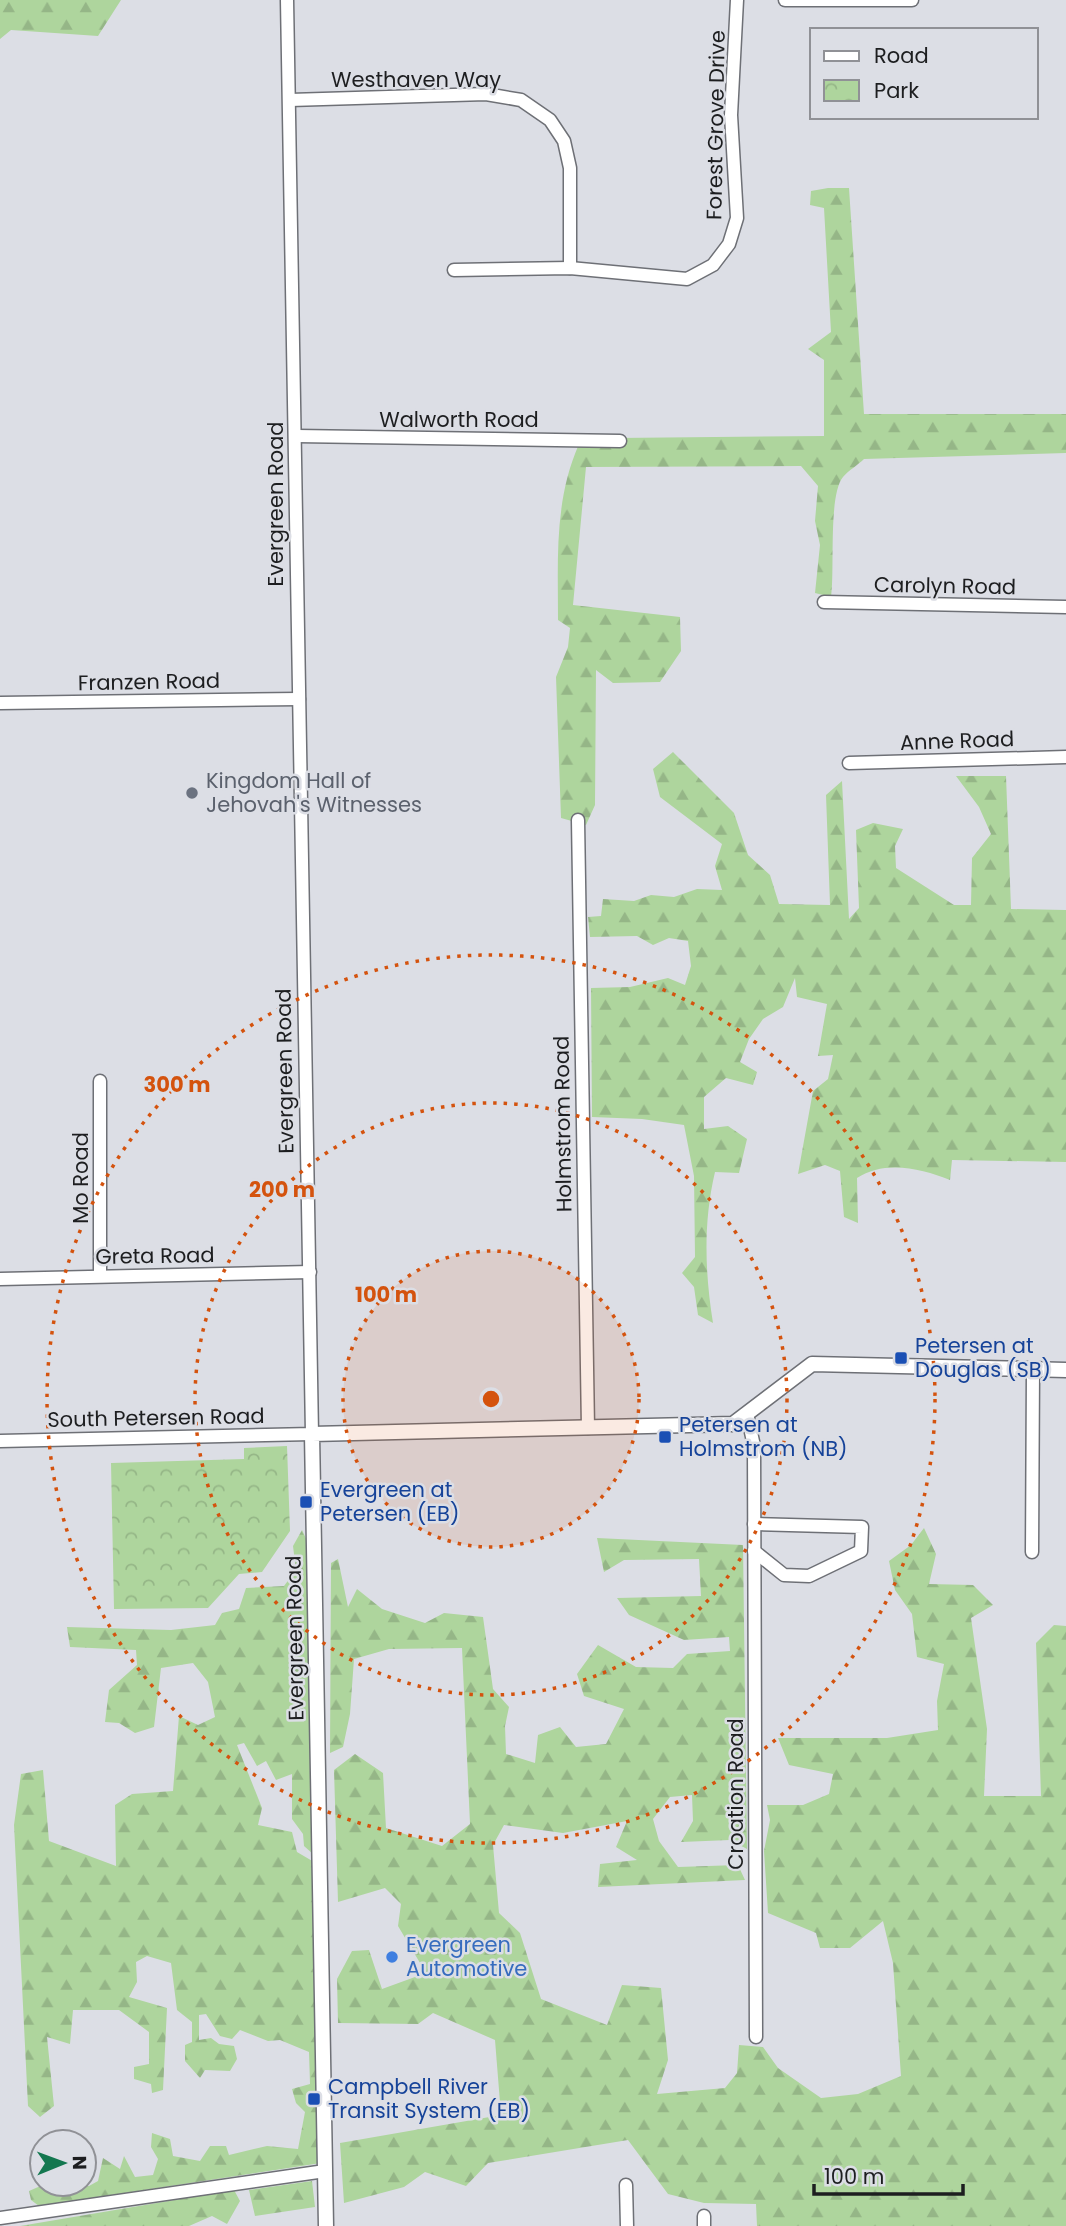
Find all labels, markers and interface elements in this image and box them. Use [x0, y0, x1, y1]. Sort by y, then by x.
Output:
legend [810, 28, 1038, 119]
street label: Forest Grove Drive [699, 30, 732, 220]
text: Road [874, 41, 929, 70]
street label: Westhaven Way [331, 65, 501, 94]
text: Park [874, 76, 919, 105]
street label: Walworth Road [379, 405, 539, 434]
street label: Evergreen Road [261, 421, 290, 587]
street label: Carolyn Road [874, 570, 1016, 601]
street label: Franzen Road [78, 666, 220, 697]
street label: Anne Road [899, 724, 1015, 757]
place label: Kingdom Hall of Jehovah's Witnesses [206, 766, 422, 819]
marker: Kingdom Hall of Jehovah's Witnesses [184, 785, 200, 801]
street label: Evergreen Road [269, 988, 300, 1154]
street label: Holmstrom Road [546, 1036, 579, 1212]
text: 300 m [144, 1070, 210, 1099]
street label: Mo Road [66, 1132, 95, 1224]
text: 200 m [249, 1175, 315, 1204]
street label: Greta Road [95, 1240, 215, 1271]
text: 100 m [355, 1280, 417, 1309]
place label: Petersen at Douglas (SB) [915, 1331, 1051, 1384]
marker: Petersen at Douglas (SB) [893, 1350, 909, 1366]
centre of rings [479, 1387, 503, 1411]
street label: South Petersen Road [47, 1401, 265, 1434]
place label: Petersen at Holmstrom (NB) [679, 1410, 848, 1463]
marker: Petersen at Holmstrom (NB) [657, 1429, 673, 1445]
place label: Evergreen at Petersen (EB) [320, 1475, 459, 1528]
marker: Evergreen at Petersen (EB) [298, 1494, 314, 1510]
street label: Evergreen Road [279, 1555, 310, 1721]
street label: Croation Road [721, 1718, 750, 1870]
place label: Evergreen Automotive [406, 1930, 527, 1983]
marker: Evergreen Automotive [384, 1949, 400, 1965]
place label: Campbell River Transit System (EB) [328, 2072, 530, 2125]
marker: Campbell River Transit System (EB) [306, 2091, 322, 2107]
north arrow [28, 2128, 98, 2198]
scale bar [814, 2152, 963, 2196]
text: N [66, 2155, 93, 2170]
text: 100 m [824, 2162, 884, 2191]

